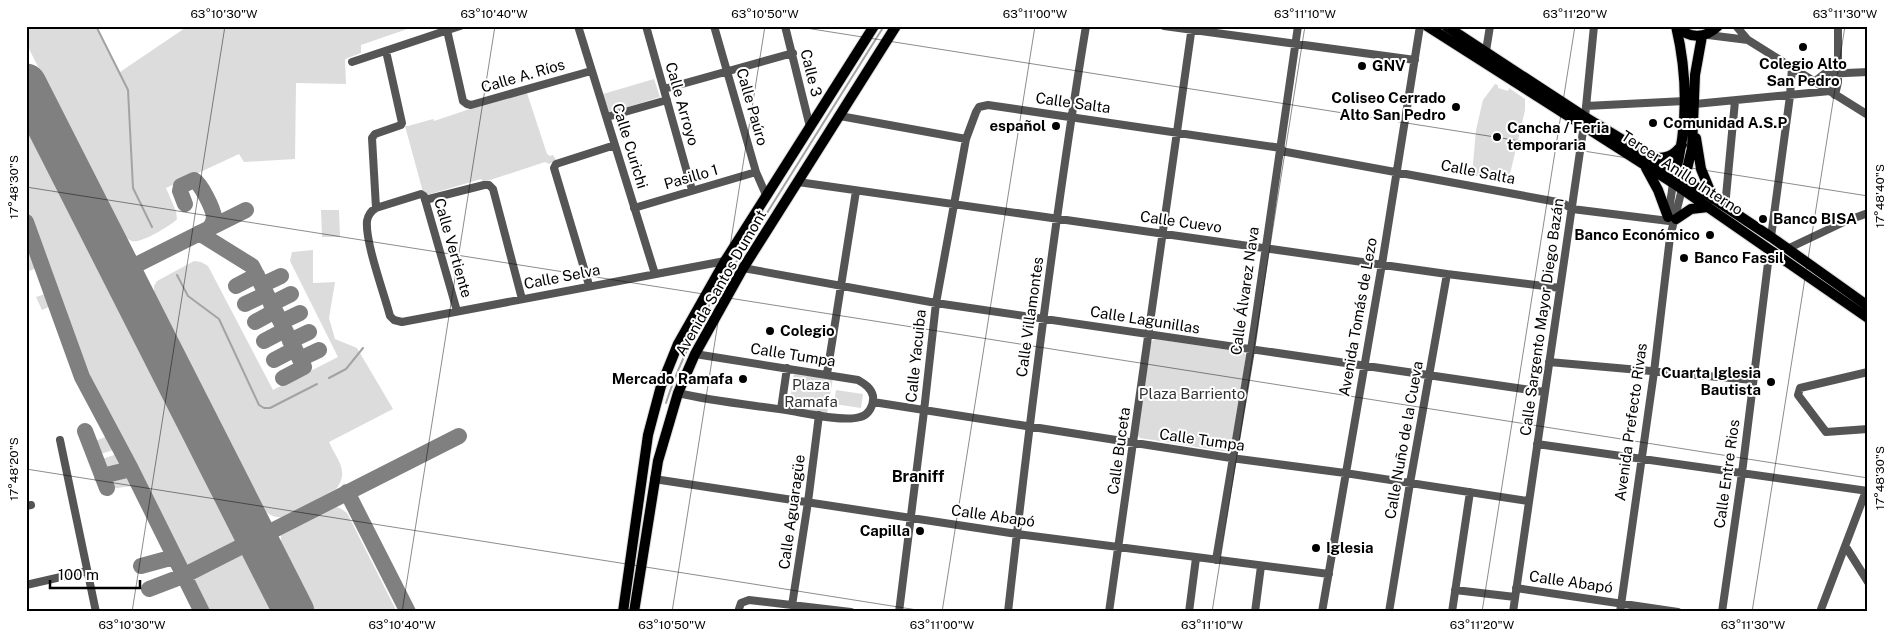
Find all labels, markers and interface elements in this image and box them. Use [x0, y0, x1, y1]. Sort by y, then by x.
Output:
text: 63°10'30"W [190, 7, 258, 21]
text: 63°10'40"W [460, 7, 528, 21]
text: 63°10'50"W [731, 7, 799, 21]
text: 63°11'00"W [1003, 7, 1068, 21]
text: 63°11'10"W [1274, 7, 1337, 21]
text: 63°11'20"W [1543, 7, 1608, 21]
text: 63°11'30"W [1813, 7, 1878, 21]
marker: Colegio Alto San Pedro [1797, 41, 1809, 53]
street label: Calle 3 [797, 47, 826, 98]
street label: Calle A. Ríos [479, 55, 567, 96]
place label: Colegio Alto San Pedro [1759, 55, 1847, 89]
place label: GNV [1372, 57, 1406, 74]
street label: Calle Arroyo [662, 60, 703, 148]
marker: GNV [1356, 60, 1368, 72]
street label: Calle Paúro [733, 66, 772, 148]
street label: Calle Salta [1035, 89, 1112, 116]
place label: Coliseo Cerrado Alto San Pedro [1331, 89, 1446, 123]
street label: Calle Curichi [609, 101, 651, 191]
marker: Coliseo Cerrado Alto San Pedro [1450, 101, 1462, 113]
place label: Comunidad A.S.P [1663, 114, 1787, 131]
place label: español [989, 117, 1046, 134]
marker: Comunidad A.S.P [1647, 117, 1659, 129]
place label: Cancha / Feria temporaria [1507, 119, 1609, 153]
marker: español [1050, 120, 1062, 132]
street label: Tercer Anillo Interno [1618, 127, 1746, 218]
marker: Cancha / Feria temporaria [1491, 131, 1503, 143]
text: 17°48'30"S [7, 155, 21, 219]
street label: Calle Salta [1439, 156, 1517, 187]
street label: Pasillo 1 [662, 161, 720, 192]
text: 17°48'40"S [1873, 164, 1887, 228]
street label: Calle Vertiente [431, 196, 476, 300]
street label: Calle Sargento Mayor Diego Bazán [1516, 197, 1567, 437]
street label: Avenida Santos Dumont [672, 207, 769, 359]
street label: Calle Cuevo [1139, 207, 1223, 236]
place label: Banco BISA [1773, 210, 1857, 227]
marker: Banco BISA [1757, 213, 1769, 225]
street label: Calle Álvarez Nava [1227, 226, 1262, 356]
place label: Banco Económico [1574, 226, 1700, 243]
marker: Banco Económico [1704, 229, 1716, 241]
street label: Avenida Tomás de Lezo [1335, 236, 1380, 398]
place label: Banco Fassil [1694, 249, 1784, 266]
marker: Banco Fassil [1678, 252, 1690, 264]
street label: Calle Villamontes [1013, 256, 1046, 378]
street label: Calle Selva [522, 261, 602, 292]
street label: Calle Lagunillas [1089, 302, 1201, 337]
street label: Calle Yacuiba [902, 309, 929, 403]
place label: Colegio [780, 322, 835, 339]
marker: Colegio [764, 325, 776, 337]
street label: Calle Tumpa [749, 339, 837, 370]
street label: Avenida Prefecto Rivas [1611, 342, 1650, 502]
street label: Calle Nuño de la Cueva [1381, 360, 1426, 520]
place label: Cuarta Iglesia Bautista [1661, 364, 1761, 398]
place label: Mercado Ramafa [612, 370, 733, 387]
marker: Mercado Ramafa [737, 373, 749, 385]
park label: Plaza Ramafa [784, 376, 838, 410]
marker: Cuarta Iglesia Bautista [1765, 376, 1777, 388]
park label: Plaza Barriento [1139, 385, 1245, 402]
street label: Calle Buceta [1104, 406, 1133, 496]
street label: Calle Entre Rios [1710, 418, 1743, 530]
street label: Calle Tumpa [1158, 425, 1246, 454]
text: 17°48'20"S [7, 437, 21, 501]
text: 17°48'30"S [1873, 446, 1887, 510]
street label: Calle Aguaragüe [775, 453, 808, 570]
district label: Braniff [892, 467, 945, 486]
street label: Calle Abapó [950, 501, 1036, 530]
place label: Capilla [860, 522, 910, 539]
marker: Capilla [914, 525, 926, 537]
place label: Iglesia [1326, 539, 1374, 556]
marker: Iglesia [1310, 542, 1322, 554]
scale bar [50, 558, 140, 590]
text: 100 m [58, 566, 99, 583]
street label: Calle Abapó [1528, 567, 1614, 596]
text: 63°10'30"W [98, 618, 166, 632]
text: 63°10'40"W [368, 618, 436, 632]
text: 63°10'50"W [638, 618, 706, 632]
text: 63°11'00"W [910, 618, 975, 632]
text: 63°11'10"W [1181, 618, 1244, 632]
text: 63°11'20"W [1450, 618, 1515, 632]
text: 63°11'30"W [1721, 618, 1786, 632]

